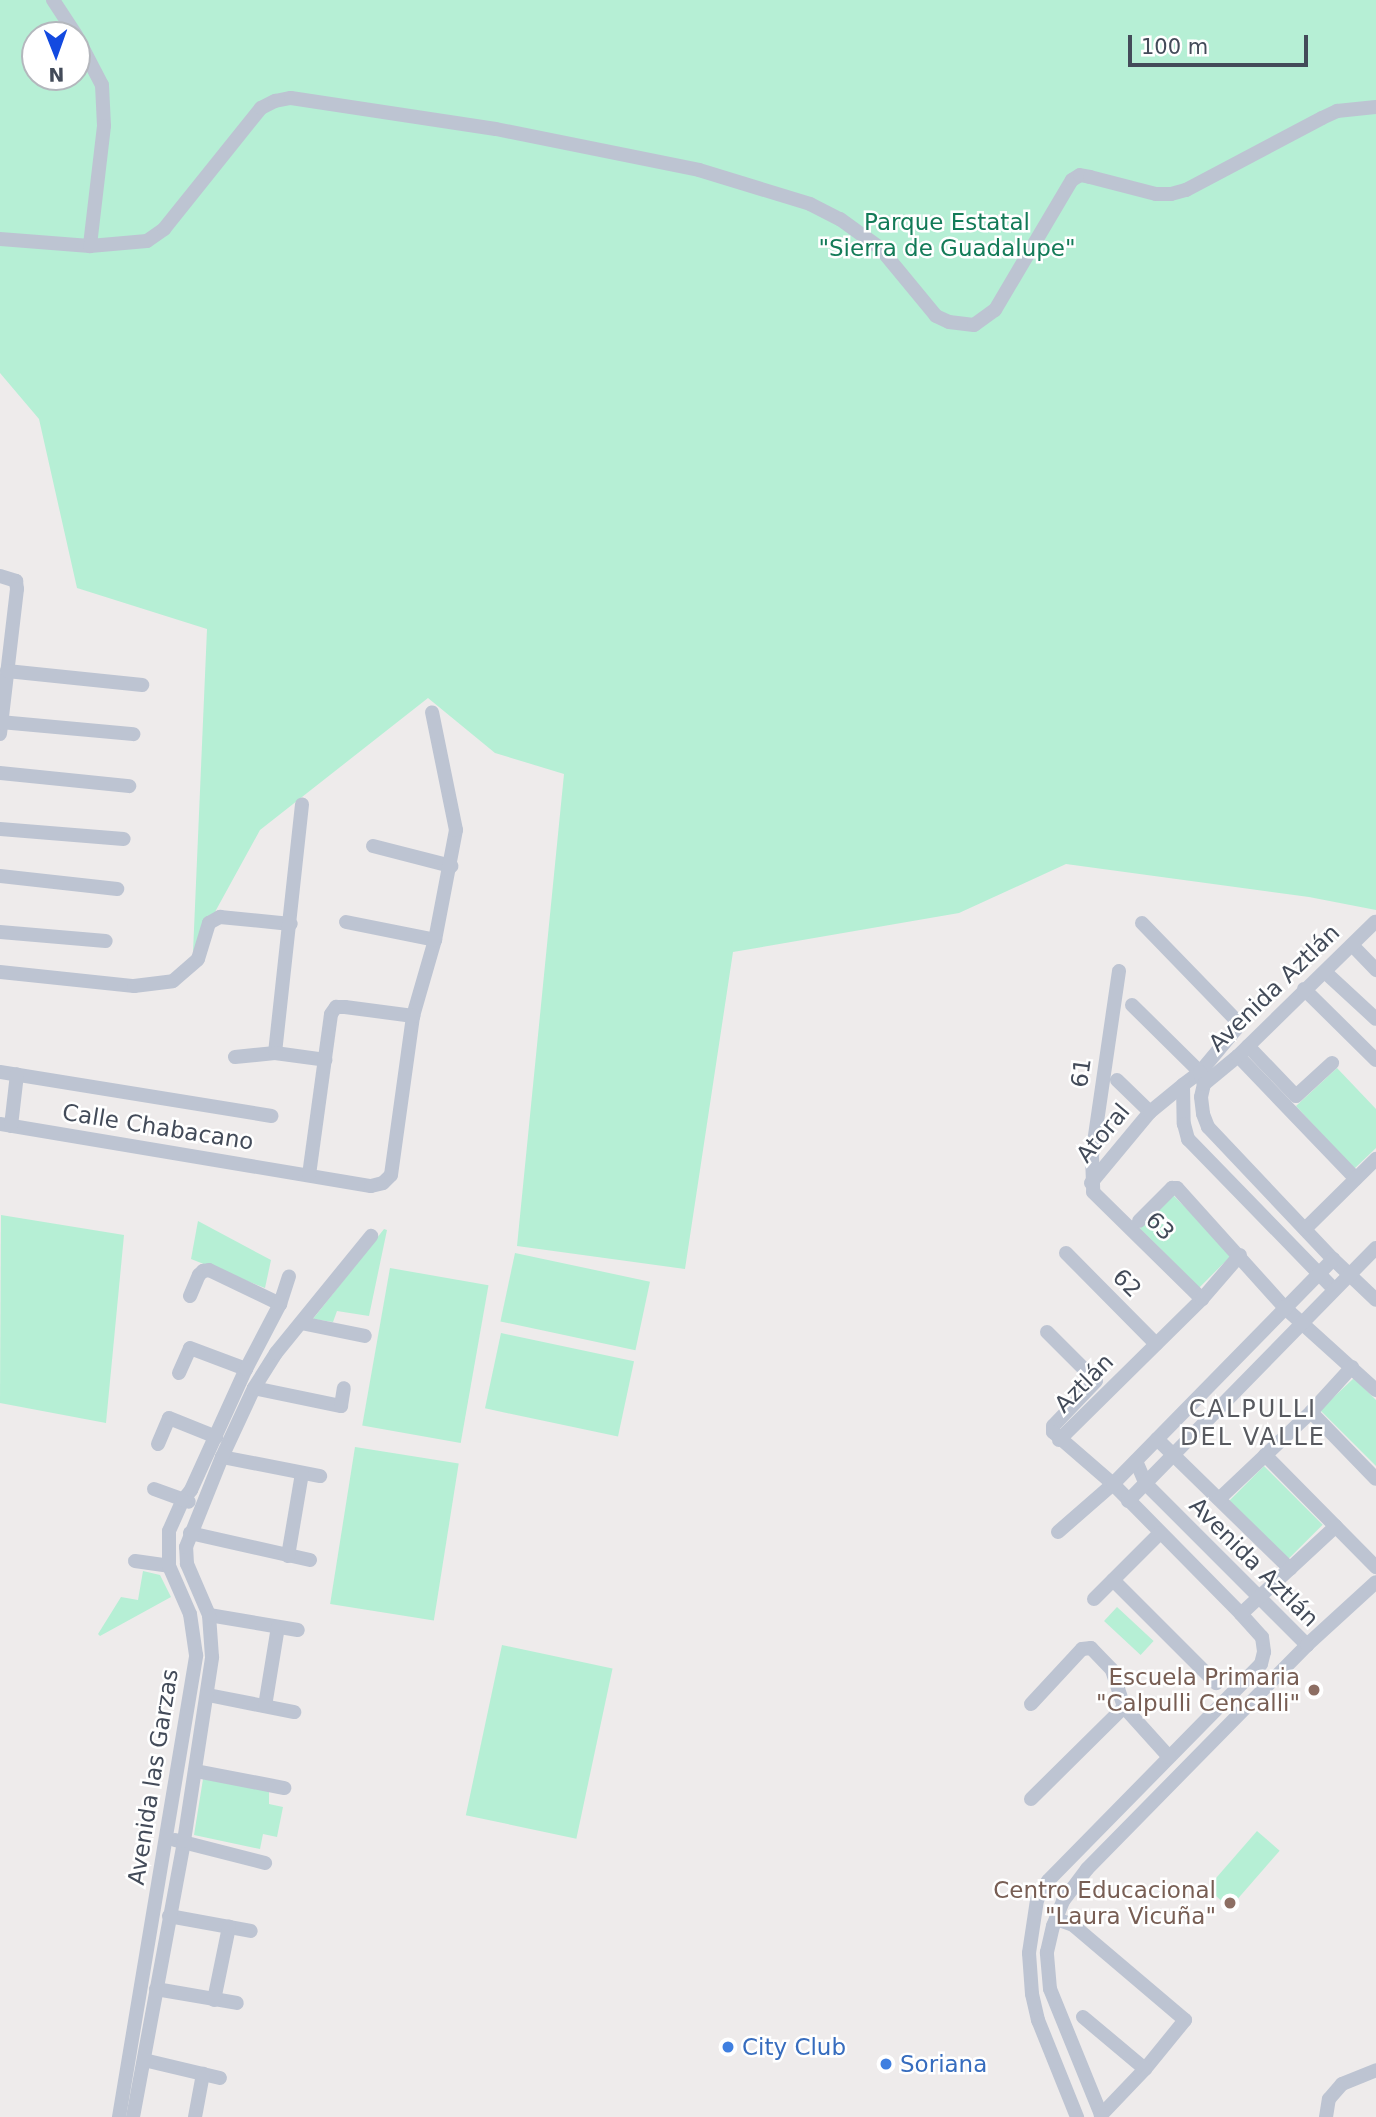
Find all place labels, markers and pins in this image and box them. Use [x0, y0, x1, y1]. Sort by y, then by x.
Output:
place label: Escuela Primaria "Calpulli Cencalli" [1096, 1663, 1300, 1717]
marker: Escuela Primaria "Calpulli Cencalli" [1306, 1682, 1322, 1698]
place label: Centro Educacional "Laura Vicuña" [993, 1876, 1216, 1930]
marker: Centro Educacional "Laura Vicuña" [1222, 1895, 1238, 1911]
place label: City Club [742, 2033, 846, 2061]
marker: City Club [720, 2039, 736, 2055]
place label: Soriana [900, 2050, 987, 2078]
marker: Soriana [878, 2056, 894, 2072]

